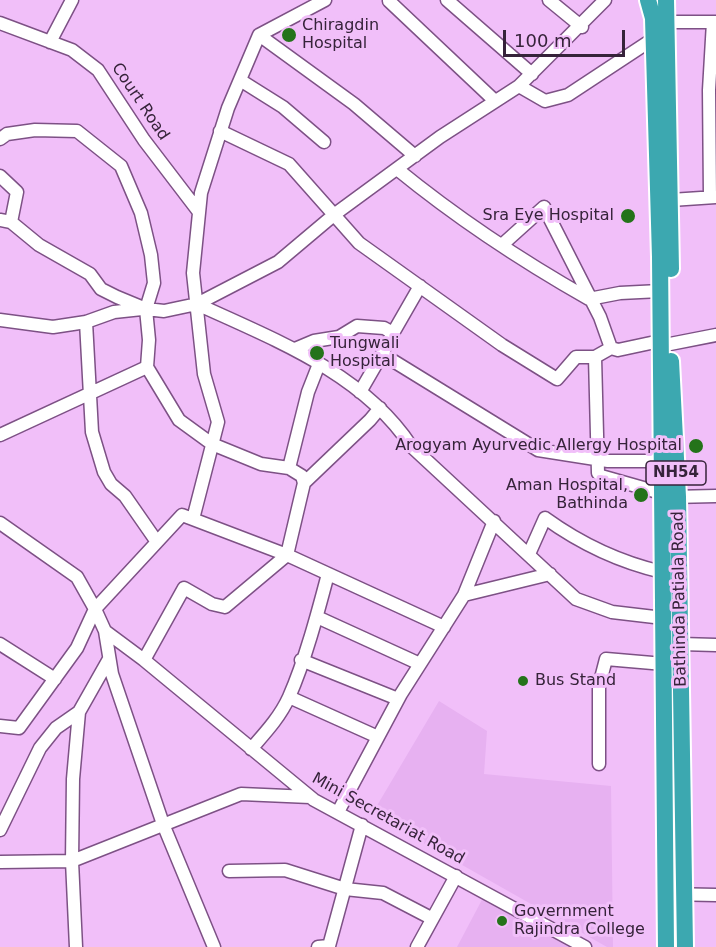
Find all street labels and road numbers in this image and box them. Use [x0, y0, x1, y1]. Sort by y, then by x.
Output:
street label: Court Road [107, 60, 173, 144]
road number: NH54 [646, 461, 706, 485]
street label: Bathinda Patiala Road [669, 511, 691, 687]
street label: Mini Secretariat Road [308, 769, 468, 869]

